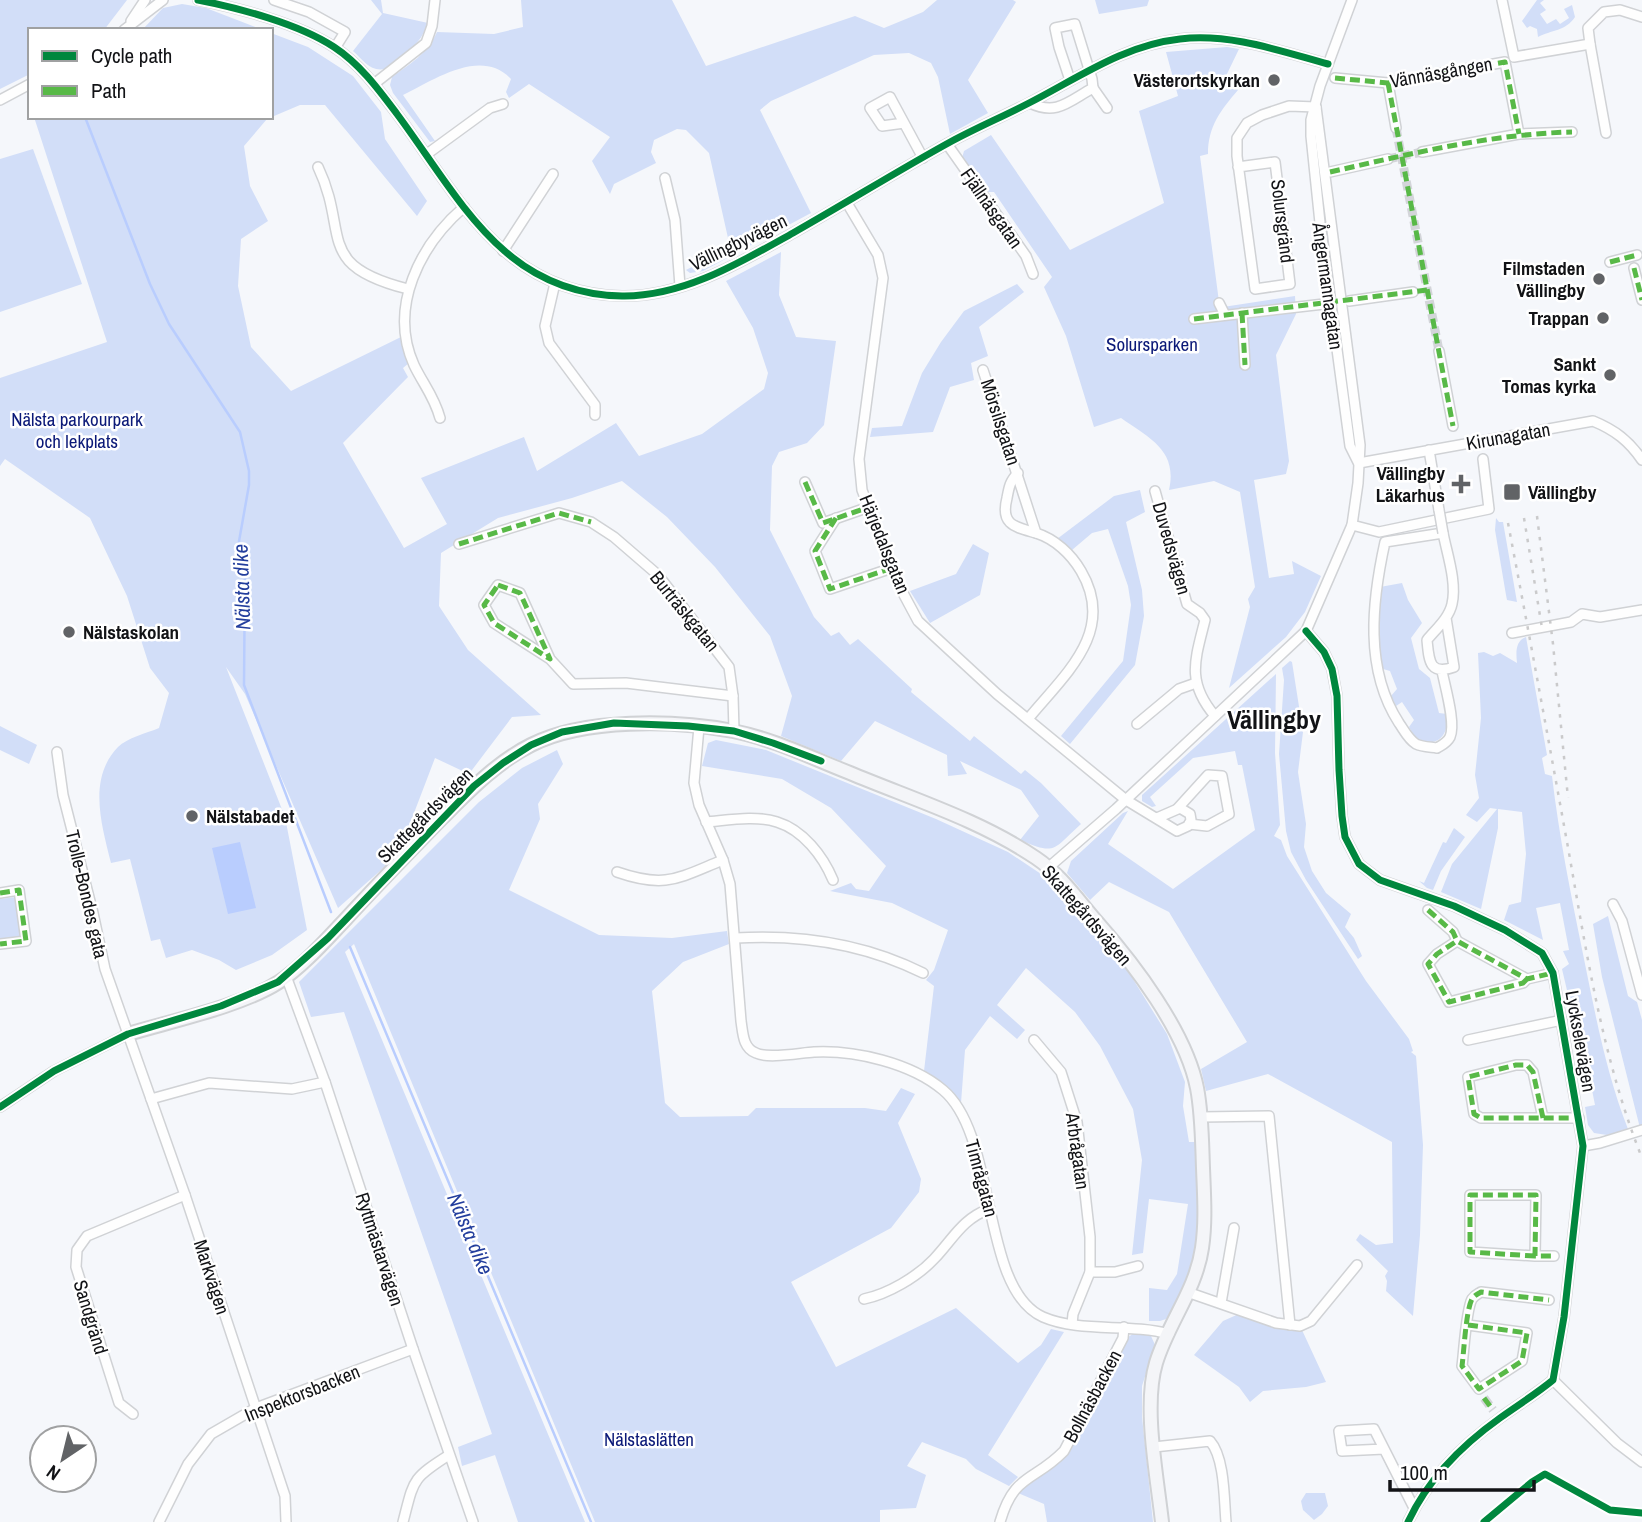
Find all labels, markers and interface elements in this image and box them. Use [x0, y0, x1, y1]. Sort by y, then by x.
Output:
legend [28, 28, 273, 119]
text: Cycle path [91, 41, 172, 70]
street label: Vännäsgången [1388, 50, 1494, 94]
place label: Västerortskyrkan [1134, 67, 1260, 93]
marker: Västerortskyrkan [1266, 72, 1282, 88]
text: Path [91, 76, 126, 105]
street label: Fjällnäsgatan [955, 163, 1029, 253]
street label: Solursgränd [1265, 178, 1301, 264]
street label: Vällingbyvägen [685, 207, 791, 277]
street label: Ångermannagatan [1306, 220, 1350, 351]
place label: Filmstaden Vällingby [1503, 255, 1585, 303]
marker: Filmstaden Vällingby [1591, 271, 1607, 287]
place label: Trappan [1528, 305, 1589, 331]
marker: Trappan [1595, 310, 1611, 326]
park label: Solursparken [1106, 331, 1198, 357]
place label: Sankt Tomas kyrka [1502, 351, 1596, 399]
marker: Sankt Tomas kyrka [1602, 367, 1618, 383]
street label: Mörsilsgatan [975, 376, 1027, 468]
park label: Nälsta parkourpark och lekplats [11, 406, 143, 454]
street label: Kirunagatan [1464, 416, 1552, 456]
place label: Vällingby Läkarhus [1376, 460, 1445, 508]
marker: Vällingby Läkarhus [1451, 474, 1471, 494]
place label: Vällingby [1528, 479, 1597, 505]
marker: Vällingby [1502, 482, 1522, 502]
street label: Härjedalsgatan [853, 491, 917, 597]
street label: Duvedsvägen [1146, 499, 1198, 597]
water label: Nälsta dike [226, 543, 257, 631]
street label: Burträskgatan [644, 565, 726, 657]
place label: Nälstaskolan [83, 619, 179, 645]
marker: Nälstaskolan [61, 624, 77, 640]
district label: Vällingby [1227, 702, 1321, 737]
street label: Skattegårdsvägen [371, 761, 479, 869]
place label: Nälstabadet [206, 803, 294, 829]
marker: Nälstabadet [184, 808, 200, 824]
street label: Trolle-Bondes gata [60, 827, 114, 961]
street label: Skattegårdsvägen [1036, 859, 1138, 971]
street label: Lyckselevägen [1559, 988, 1603, 1094]
street label: Arbrågatan [1060, 1110, 1096, 1191]
street label: Timrågatan [959, 1136, 1005, 1220]
water label: Nälsta dike [440, 1188, 501, 1279]
street label: Ryttmästarvägen [349, 1189, 411, 1309]
street label: Markvägen [188, 1236, 236, 1318]
street label: Sandgränd [67, 1277, 115, 1357]
street label: Bollnäsbacken [1057, 1345, 1127, 1447]
street label: Inspektorsbacken [241, 1358, 363, 1428]
north arrow [28, 1424, 98, 1494]
park label: Nälstaslätten [604, 1426, 694, 1452]
scale bar [1390, 1448, 1534, 1492]
text: 100 m [1400, 1458, 1448, 1487]
text: N [41, 1459, 65, 1487]

